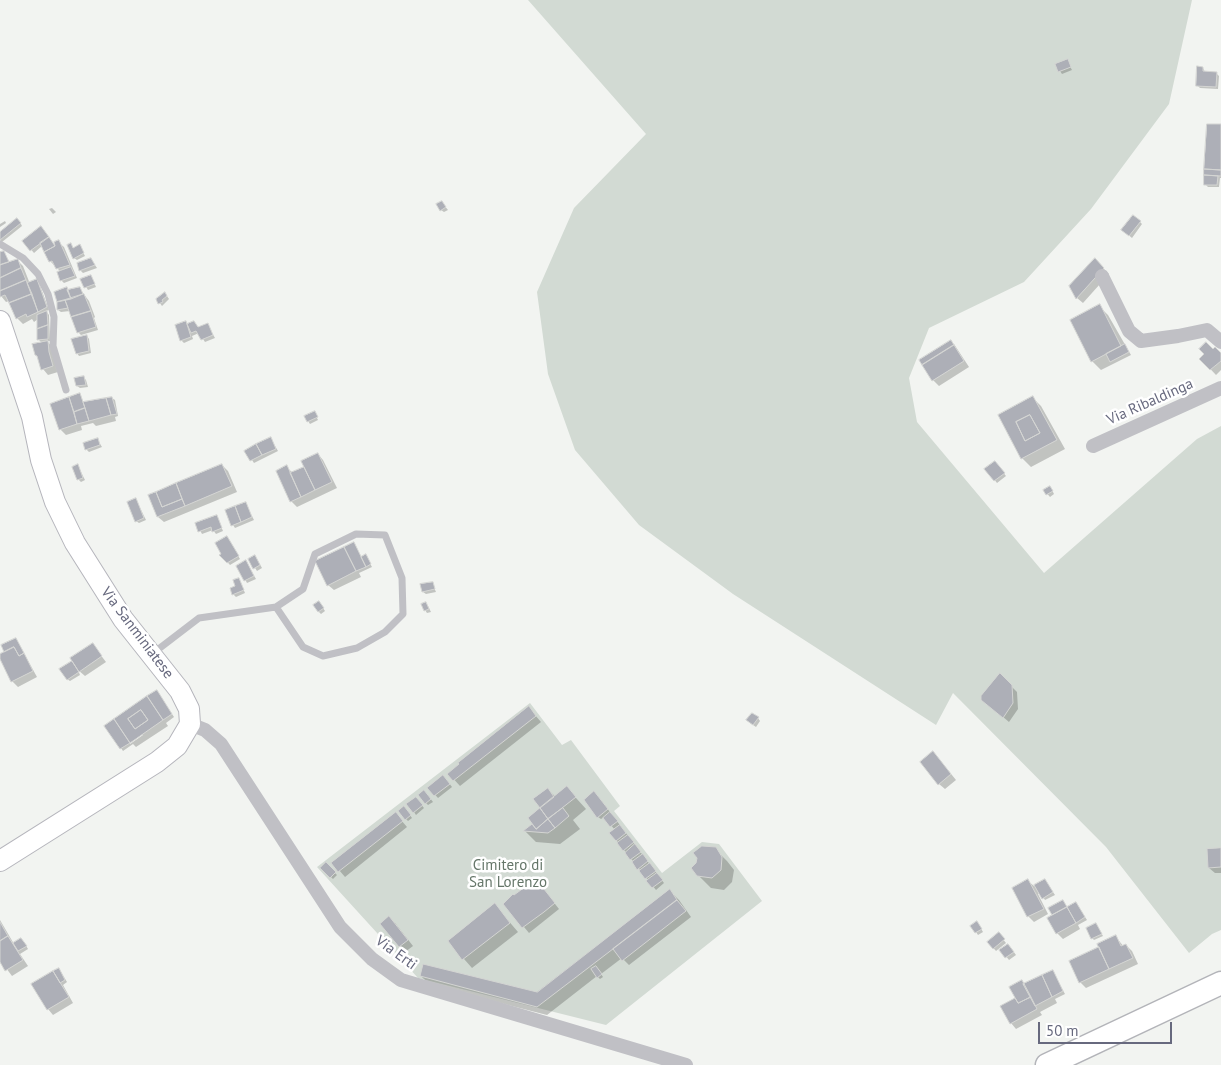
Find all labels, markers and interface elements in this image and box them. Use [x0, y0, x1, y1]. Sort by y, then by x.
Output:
street label: Via Ribaldinga [1104, 375, 1196, 429]
street label: Via Sanminiatese [97, 584, 177, 682]
park label: Cimitero di San Lorenzo [469, 857, 547, 892]
street label: Via Erti [372, 932, 420, 974]
scale bar [1041, 1012, 1175, 1044]
text: 50 m [1046, 1021, 1079, 1040]

